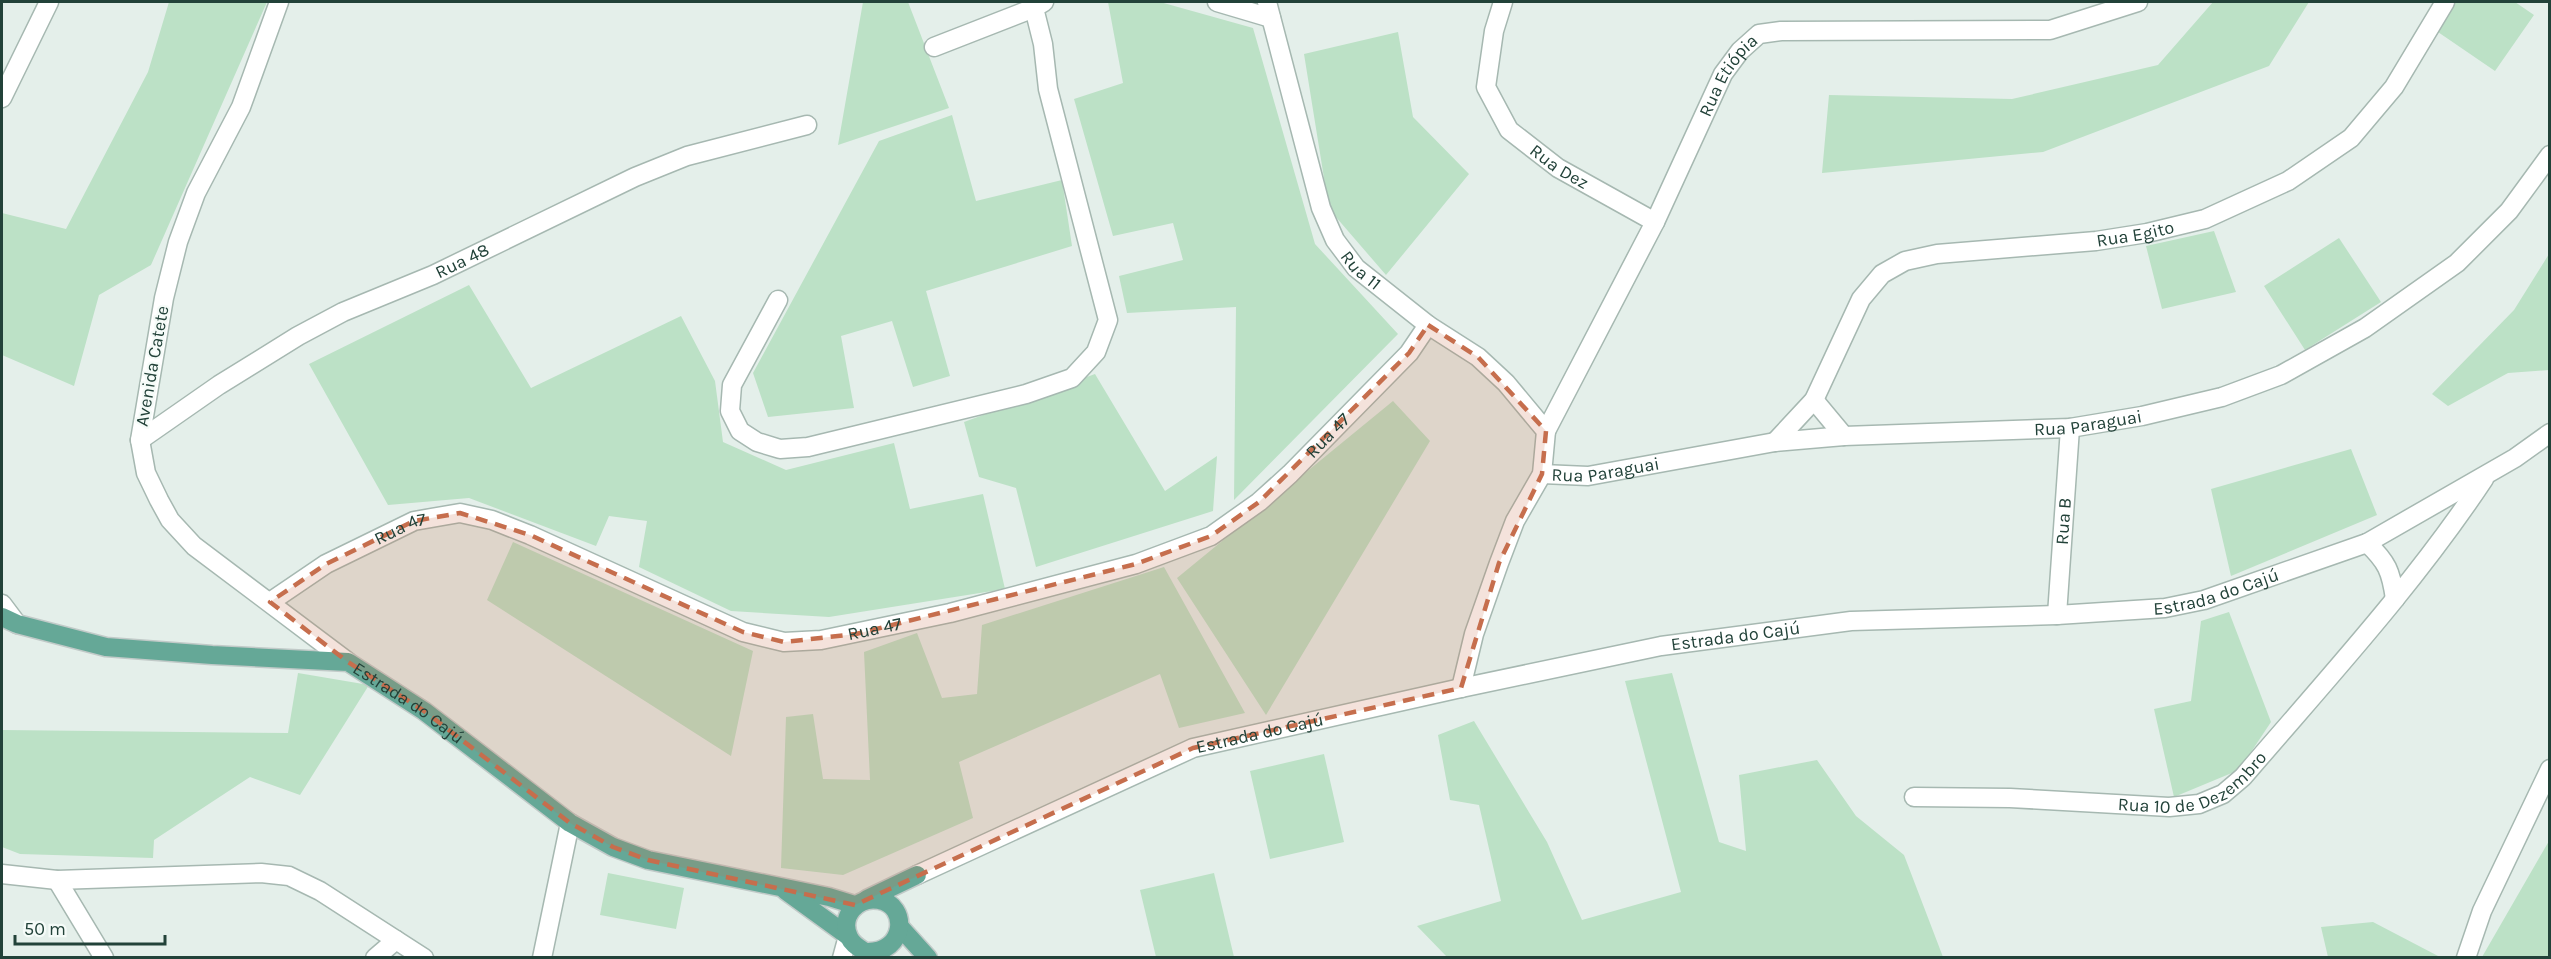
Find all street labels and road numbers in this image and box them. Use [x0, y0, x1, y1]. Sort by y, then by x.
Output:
street label: Rua Etiópia [1694, 30, 1762, 120]
street label: Rua Dez [1525, 139, 1592, 194]
street label: Rua Egito [2095, 216, 2176, 252]
street label: Rua 48 [432, 238, 493, 283]
street label: Rua 11 [1336, 246, 1386, 295]
street label: Avenida Catete [131, 304, 173, 428]
street label: Rua Paraguai [2034, 405, 2144, 440]
street label: Rua 47 [1301, 408, 1355, 463]
street label: Rua Paraguai [1551, 452, 1661, 487]
street label: Rua B [2051, 497, 2076, 546]
street label: Rua 47 [371, 508, 428, 550]
street label: Estrada do Cajú [2153, 564, 2282, 620]
street label: Rua 47 [846, 612, 904, 645]
street label: Estrada do Cajú [1670, 617, 1801, 656]
street label: Estrada do Cajú [349, 657, 468, 749]
street label: Estrada do Cajú [1194, 708, 1325, 758]
street label: Rua 10 de Dezembro [2117, 747, 2271, 818]

